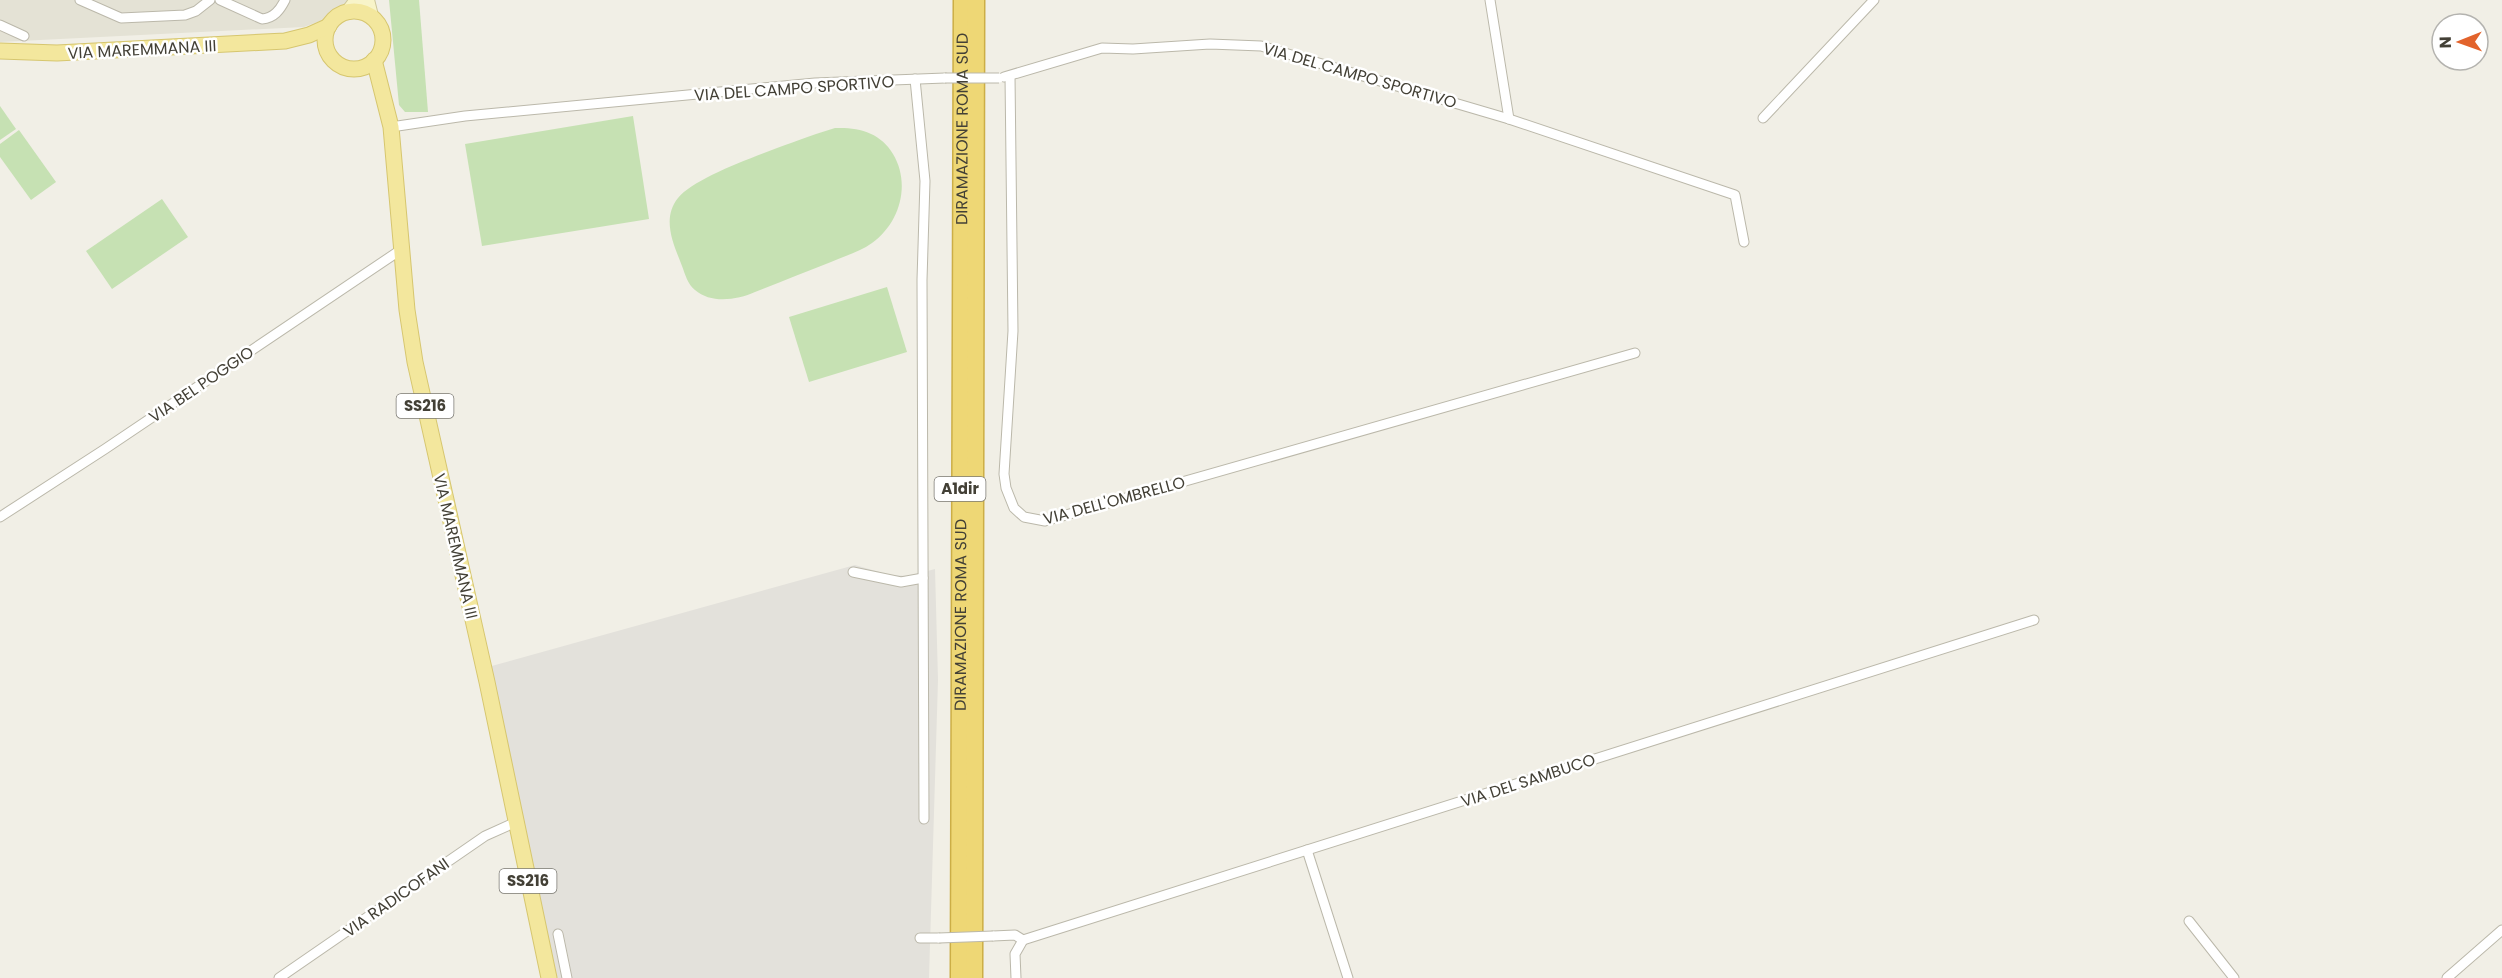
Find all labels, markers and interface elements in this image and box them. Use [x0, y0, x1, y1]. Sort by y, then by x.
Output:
north arrow [2430, 12, 2490, 72]
street label: DIRAMAZIONE ROMA SUD [950, 33, 974, 225]
street label: VIA MAREMMANA III [67, 34, 217, 65]
text: N [2434, 36, 2457, 48]
street label: VIA DEL CAMPO SPORTIVO [1260, 37, 1459, 114]
street label: VIA DEL CAMPO SPORTIVO [693, 70, 895, 107]
street label: VIA BEL POGGIO [144, 341, 258, 428]
road number: SS216 [396, 394, 454, 418]
street label: VIA DELL'OMBRELLO [1041, 470, 1188, 531]
street label: VIA MAREMMANA III [428, 471, 483, 621]
road number: A1dir [934, 477, 986, 501]
street label: DIRAMAZIONE ROMA SUD [949, 519, 972, 711]
street label: VIA DEL SAMBUCO [1458, 748, 1598, 813]
street label: VIA RADICOFANI [339, 852, 454, 943]
road number: SS216 [500, 869, 556, 893]

